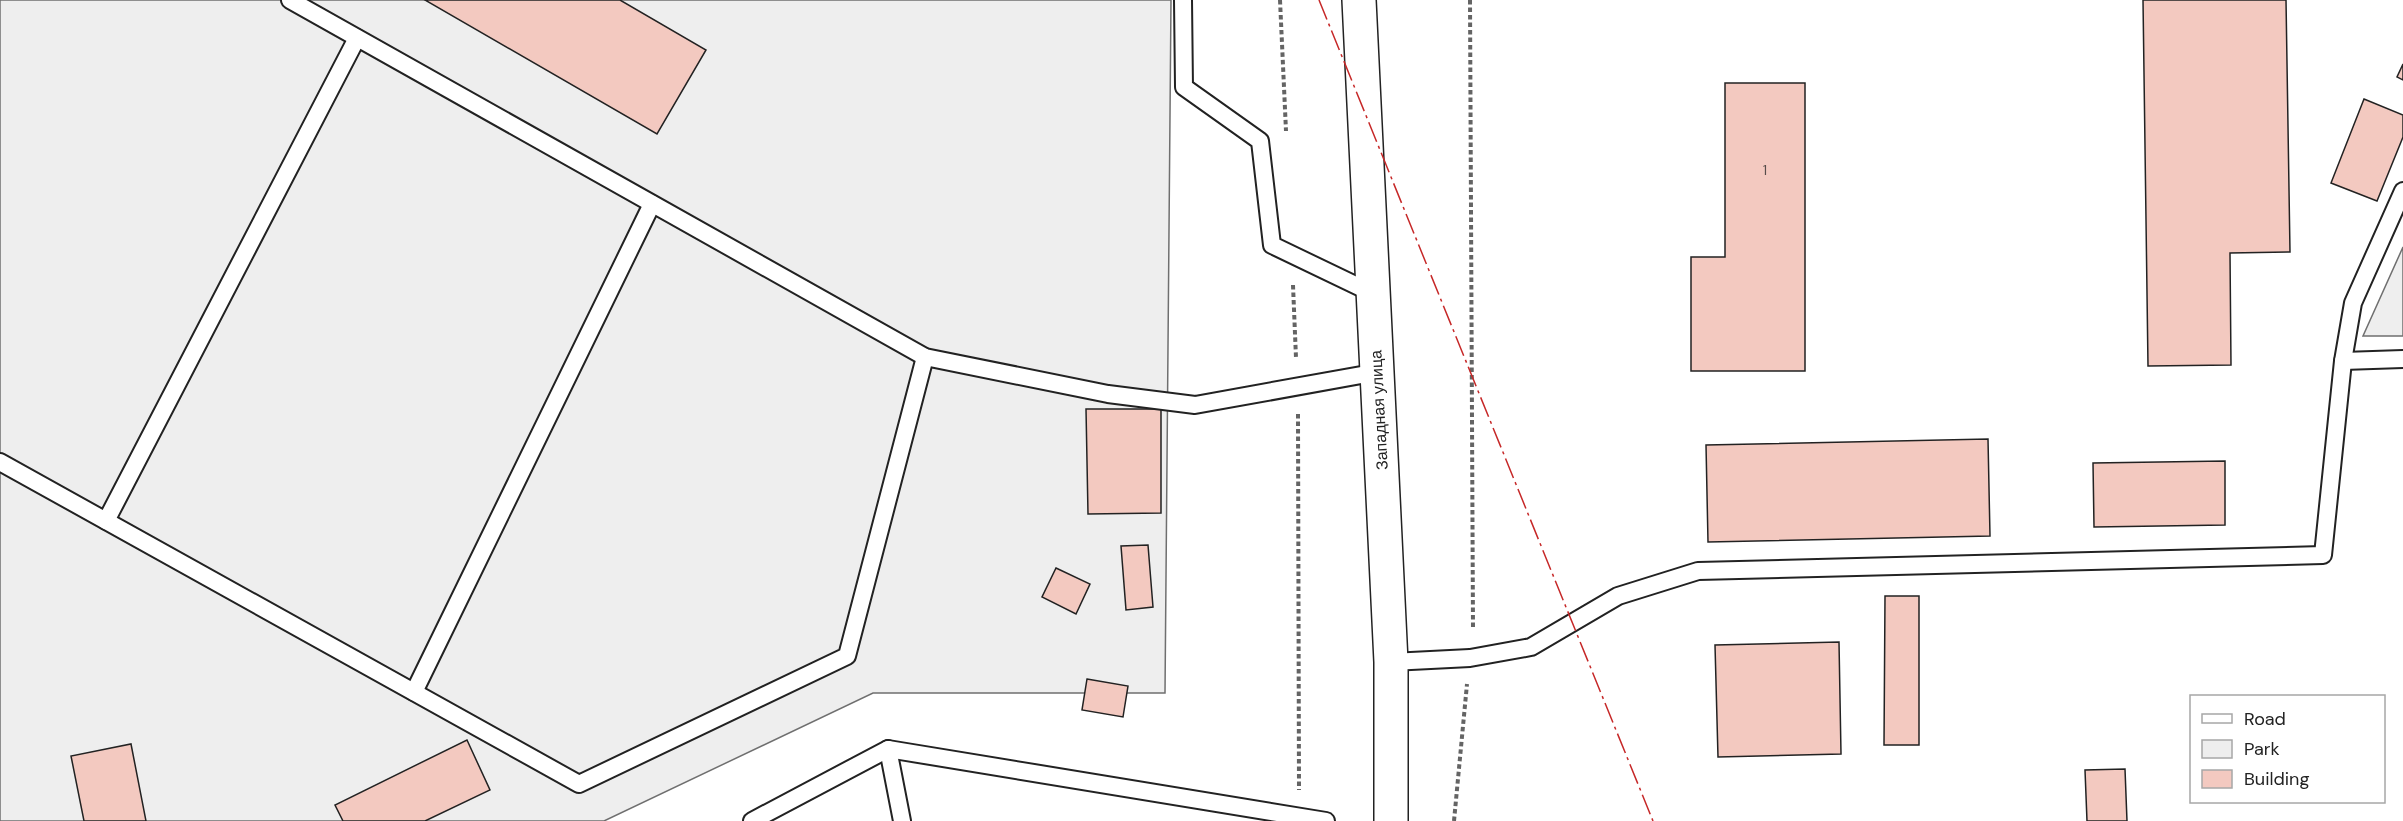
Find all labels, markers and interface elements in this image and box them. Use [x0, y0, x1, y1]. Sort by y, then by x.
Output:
house number: 1 [1763, 161, 1767, 179]
street label: Западная улица [1365, 349, 1393, 471]
legend [2190, 695, 2385, 803]
text: Road [2244, 707, 2286, 731]
text: Park [2244, 737, 2280, 761]
text: Building [2244, 767, 2309, 791]

